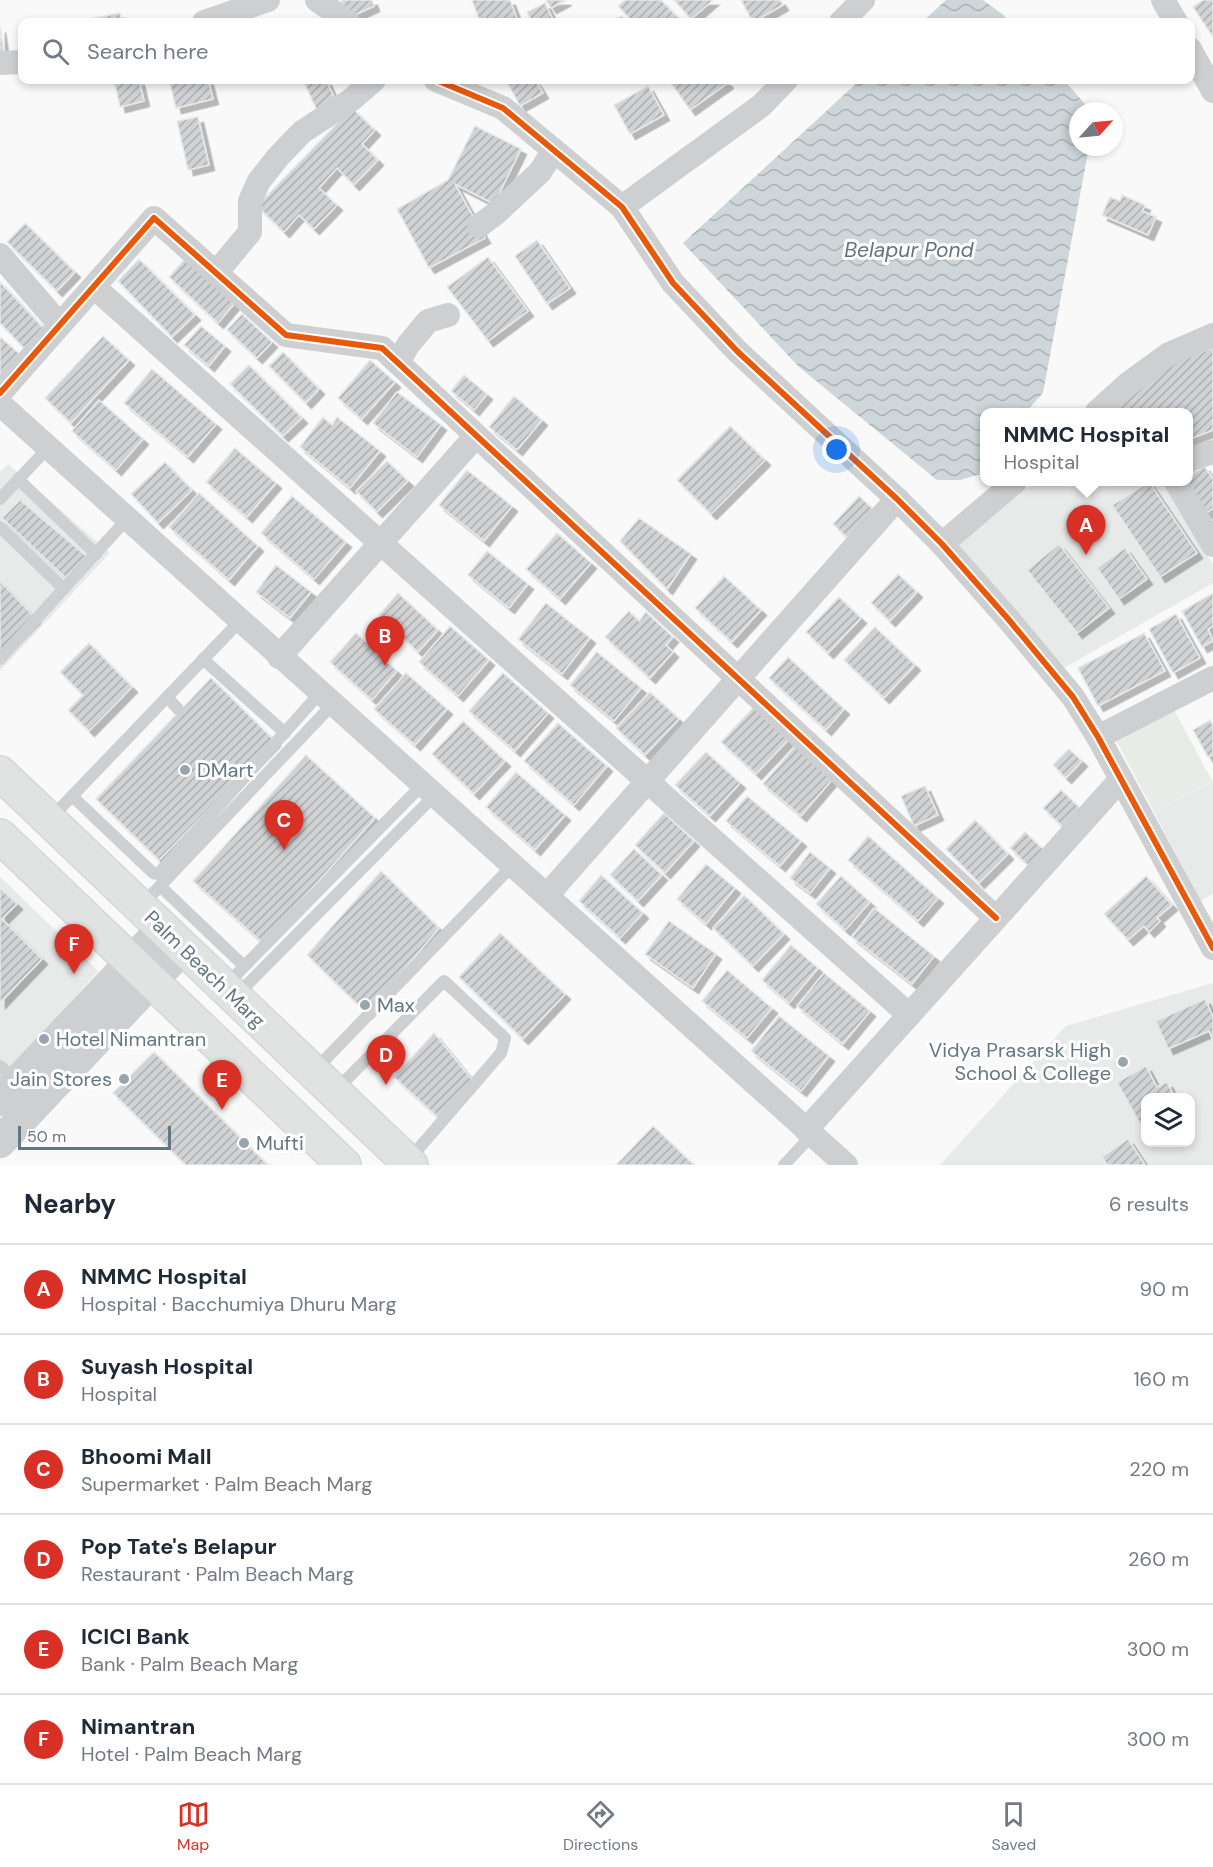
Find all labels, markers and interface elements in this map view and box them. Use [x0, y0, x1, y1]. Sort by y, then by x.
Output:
search box [18, 18, 1195, 84]
icon: search [39, 35, 72, 68]
text: Search here [87, 37, 208, 66]
north arrow [1069, 102, 1123, 156]
water label: Belapur Pond [844, 236, 975, 264]
popup [980, 408, 1193, 486]
text: NMMC Hospital [1004, 420, 1170, 449]
your location [822, 435, 851, 464]
text: Hospital [1004, 449, 1080, 475]
pin: A [1066, 506, 1106, 555]
pin: B [366, 616, 404, 666]
place label: DMart [197, 757, 254, 783]
marker: DMart [178, 763, 192, 777]
pin: C [264, 800, 304, 850]
street label: Palm Beach Marg [139, 905, 271, 1033]
pin: F [54, 924, 94, 974]
place label: Max [377, 992, 415, 1018]
marker: Max [358, 998, 372, 1012]
place label: Hotel Nimantran [56, 1026, 206, 1052]
marker: Hotel Nimantran [37, 1032, 51, 1046]
pin: D [366, 1036, 406, 1085]
place label: Vidya Prasarsk High School & College [929, 1037, 1111, 1086]
marker: Vidya Prasarsk High School & College [1116, 1055, 1130, 1069]
pin: E [202, 1060, 242, 1110]
place label: Jain Stores [10, 1066, 112, 1092]
marker: Jain Stores [117, 1072, 131, 1086]
map controls [1141, 1093, 1195, 1147]
button: layers [1141, 1093, 1195, 1147]
scale bar [18, 1123, 171, 1150]
text: 50 m [27, 1126, 66, 1147]
place label: Mufti [256, 1130, 304, 1156]
marker: Mufti [237, 1136, 251, 1150]
text: Nearby [24, 1187, 116, 1221]
text: 6 results [1109, 1191, 1189, 1217]
text: NMMC Hospital [81, 1262, 247, 1291]
text: A [36, 1276, 51, 1302]
text: 90 m [1140, 1276, 1189, 1302]
text: Hospital · Bacchumiya Dhuru Marg [81, 1291, 397, 1317]
text: Suyash Hospital [81, 1352, 253, 1381]
text: B [37, 1366, 50, 1392]
text: 160 m [1133, 1366, 1189, 1392]
text: Hospital [81, 1381, 157, 1407]
text: Bhoomi Mall [81, 1442, 212, 1471]
text: C [36, 1456, 51, 1482]
text: 220 m [1129, 1456, 1189, 1482]
text: Supermarket · Palm Beach Marg [81, 1471, 372, 1497]
text: Pop Tate's Belapur [81, 1532, 276, 1561]
text: D [36, 1546, 51, 1572]
text: 260 m [1128, 1546, 1189, 1572]
text: Restaurant · Palm Beach Marg [81, 1561, 354, 1587]
text: ICICI Bank [81, 1622, 190, 1651]
text: E [38, 1636, 49, 1662]
text: 300 m [1127, 1636, 1189, 1662]
text: Bank · Palm Beach Marg [81, 1651, 298, 1677]
text: Nimantran [81, 1712, 195, 1741]
text: F [38, 1726, 49, 1752]
text: 300 m [1127, 1726, 1189, 1752]
text: Hotel · Palm Beach Marg [81, 1741, 302, 1767]
tab: Map [177, 1798, 210, 1855]
tab: Directions [563, 1798, 638, 1855]
tab: Saved [992, 1798, 1036, 1855]

